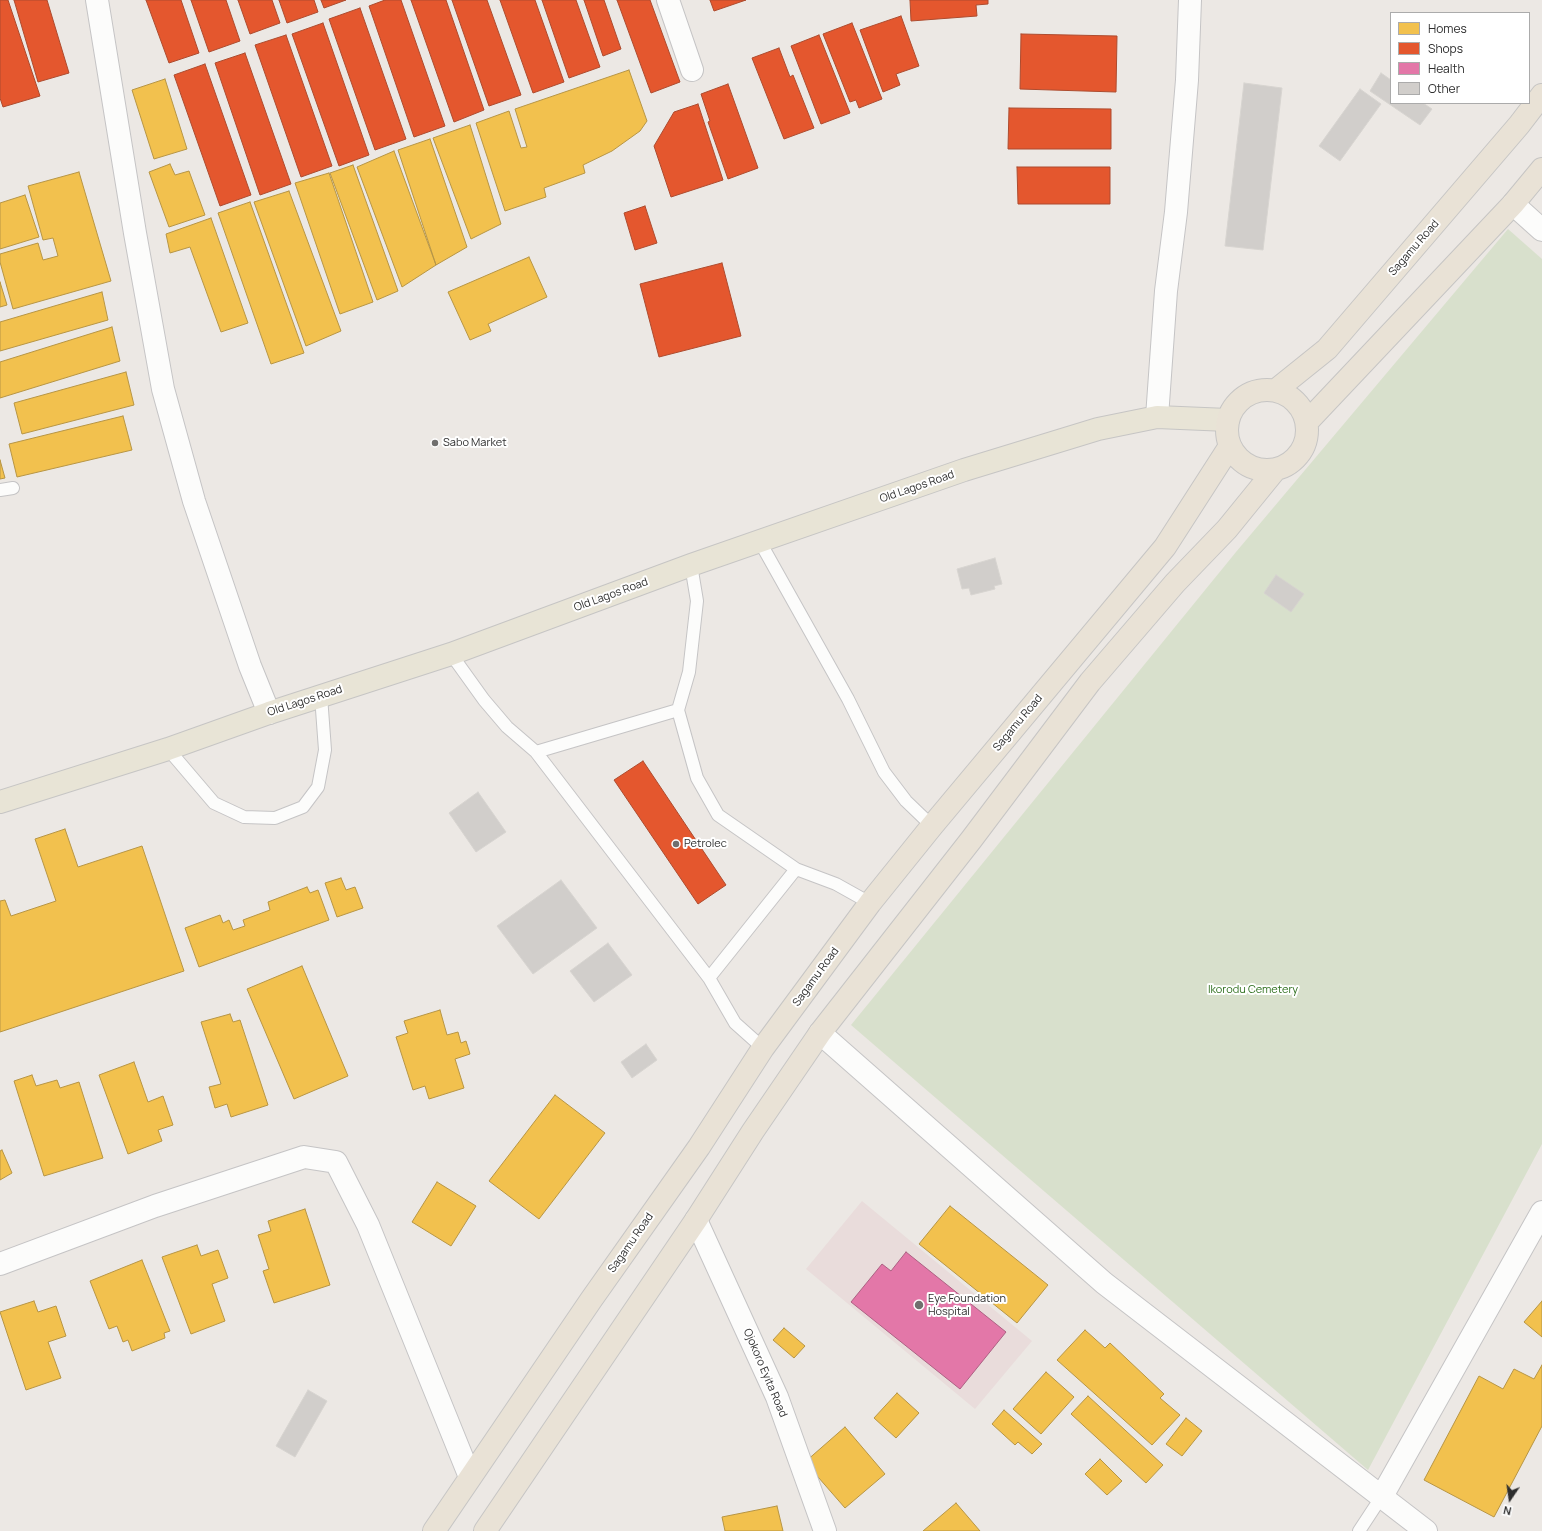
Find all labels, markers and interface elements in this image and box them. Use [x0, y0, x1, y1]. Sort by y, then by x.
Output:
legend [1390, 12, 1530, 104]
text: Homes [1428, 20, 1467, 37]
text: Shops [1428, 40, 1463, 57]
text: Health [1428, 60, 1465, 77]
text: Other [1428, 80, 1460, 97]
street label: Sagamu Road [1386, 217, 1442, 279]
place label: Sabo Market [443, 436, 507, 450]
marker: Sabo Market [430, 438, 440, 448]
street label: Old Lagos Road [878, 468, 956, 506]
street label: Old Lagos Road [572, 575, 650, 615]
street label: Old Lagos Road [266, 683, 344, 719]
street label: Sagamu Road [991, 692, 1045, 754]
place label: Petrolec [684, 837, 727, 851]
marker: Petrolec [671, 839, 681, 849]
street label: Sagamu Road [790, 945, 842, 1009]
park label: Ikorodu Cemetery [1208, 983, 1298, 997]
street label: Sagamu Road [606, 1211, 656, 1275]
place label: Eye Foundation Hospital [928, 1292, 1006, 1318]
marker: Eye Foundation Hospital [913, 1299, 925, 1311]
street label: Ojokoro Eyita Road [740, 1327, 790, 1419]
north arrow [1490, 1479, 1530, 1519]
text: N [1502, 1503, 1513, 1519]

